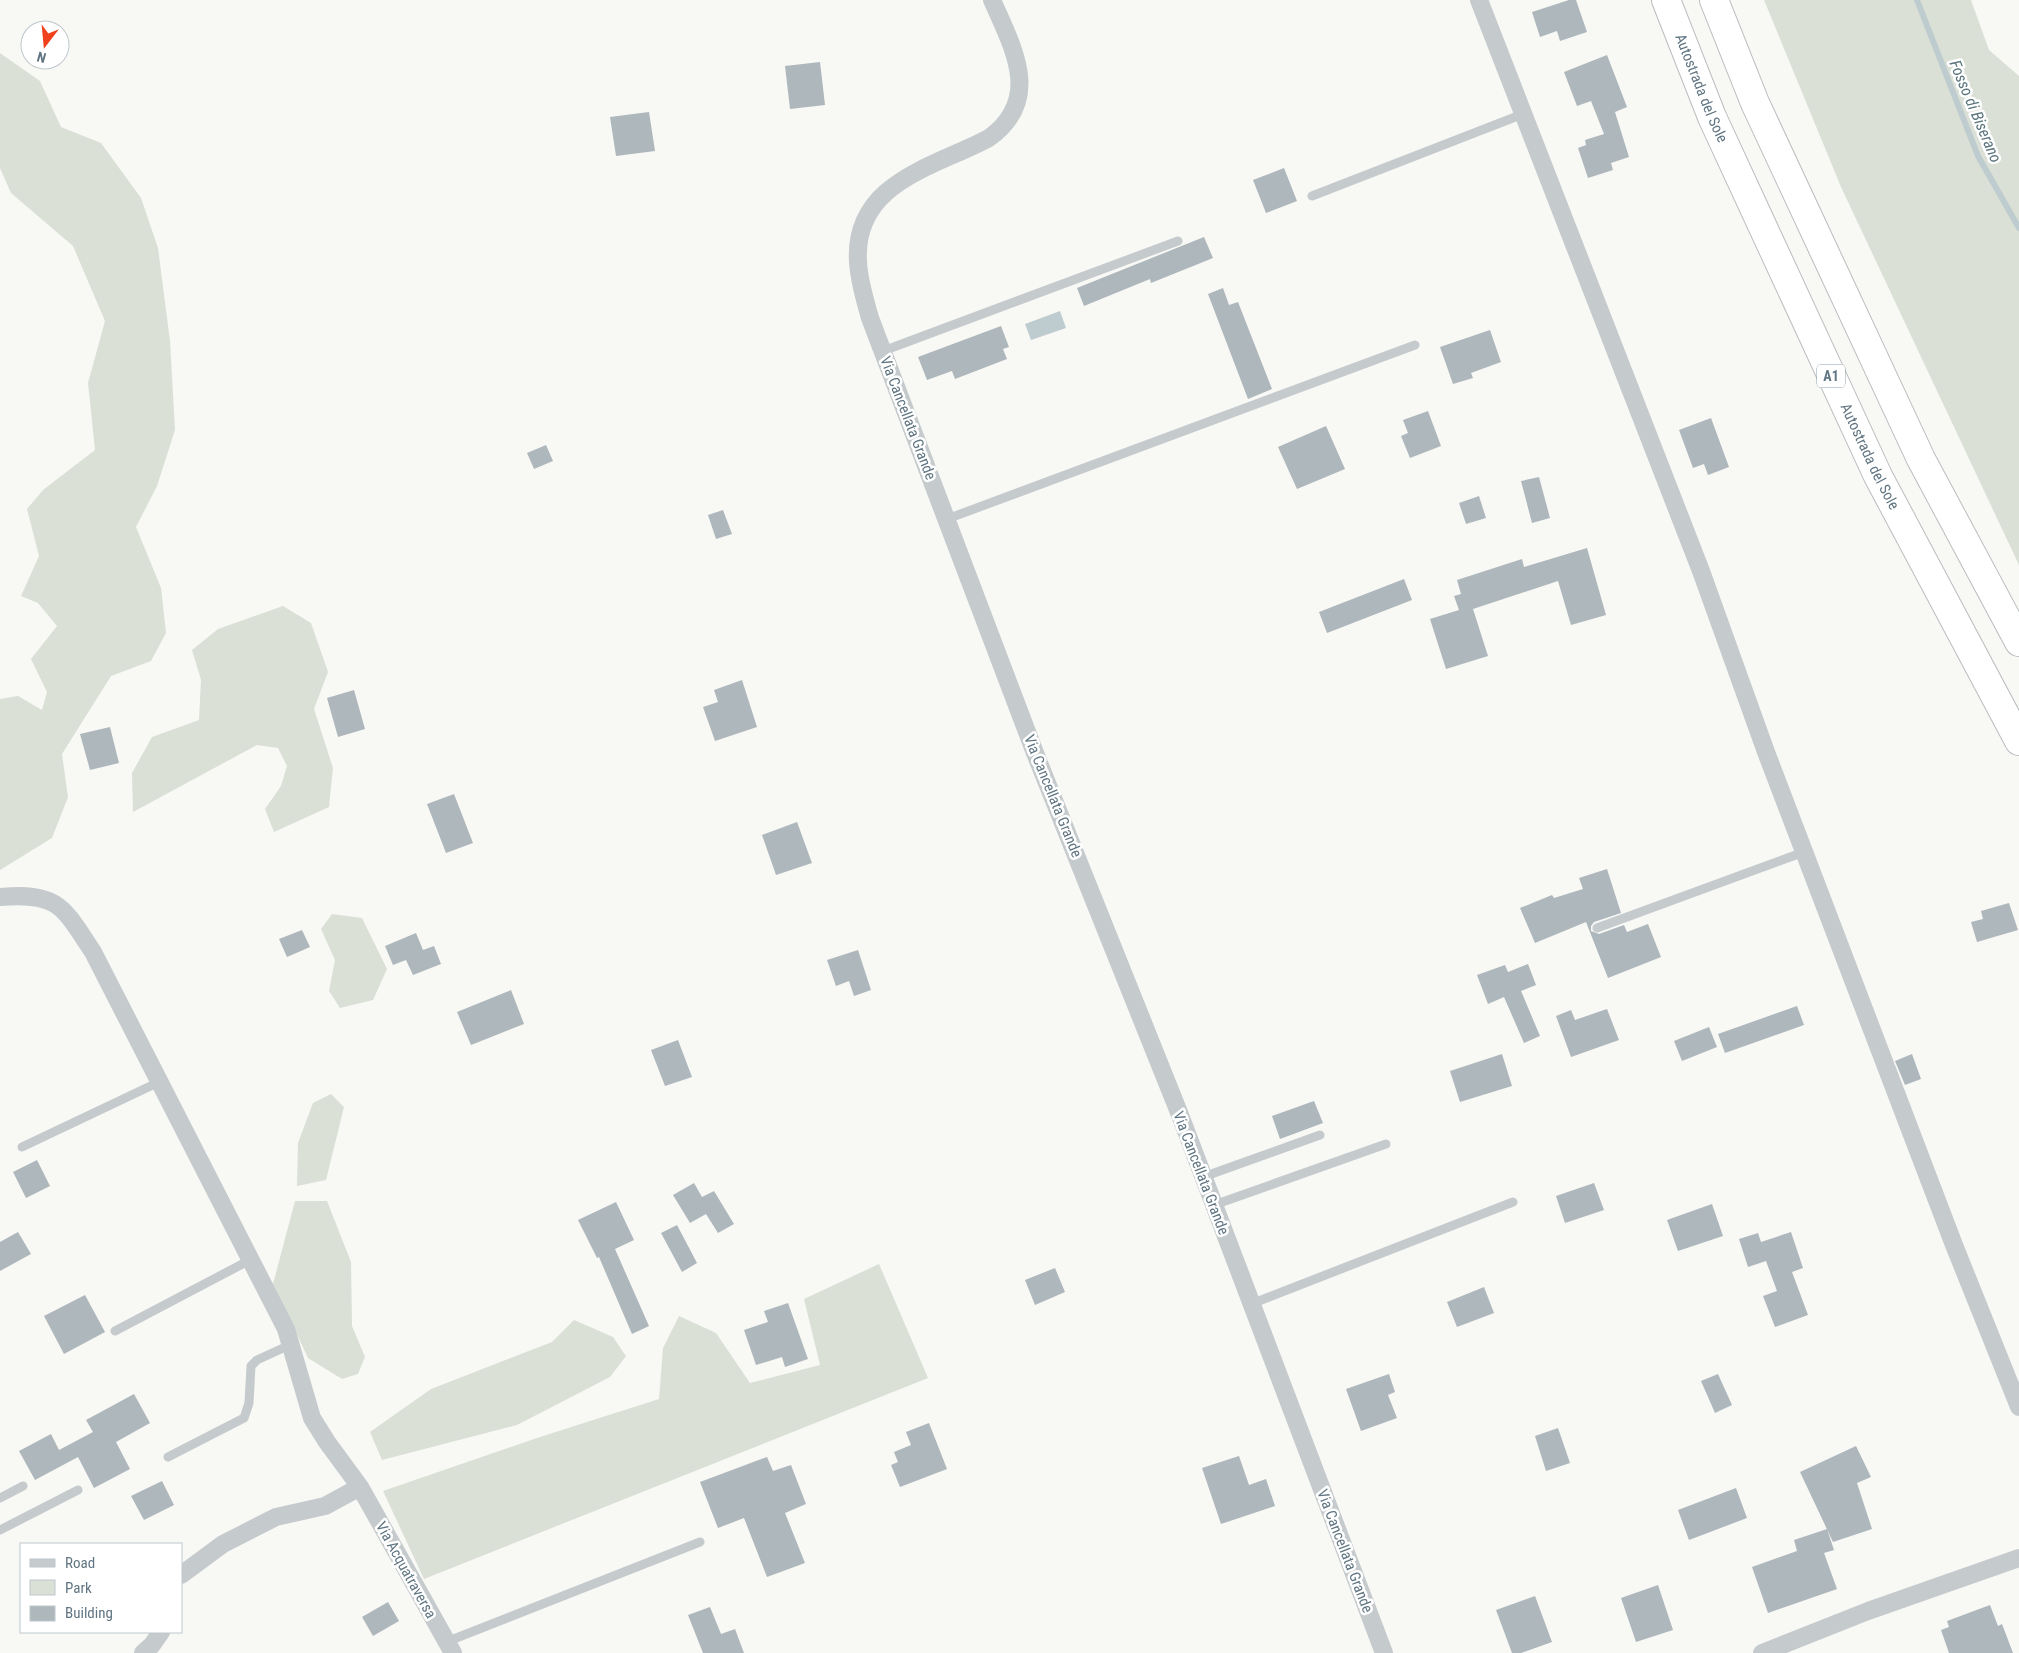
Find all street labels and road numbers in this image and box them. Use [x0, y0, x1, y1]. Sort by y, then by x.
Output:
street label: Autostrada del Sole [1671, 31, 1732, 145]
street label: Via Cancellata Grande [876, 354, 940, 482]
road number: A1 [1817, 364, 1845, 388]
street label: Autostrada del Sole [1837, 400, 1903, 513]
street label: Via Cancellata Grande [1020, 732, 1086, 860]
street label: Via Cancellata Grande [1169, 1109, 1233, 1237]
street label: Via Cancellata Grande [1313, 1487, 1377, 1615]
street label: Via Acquatraversa [372, 1519, 440, 1621]

